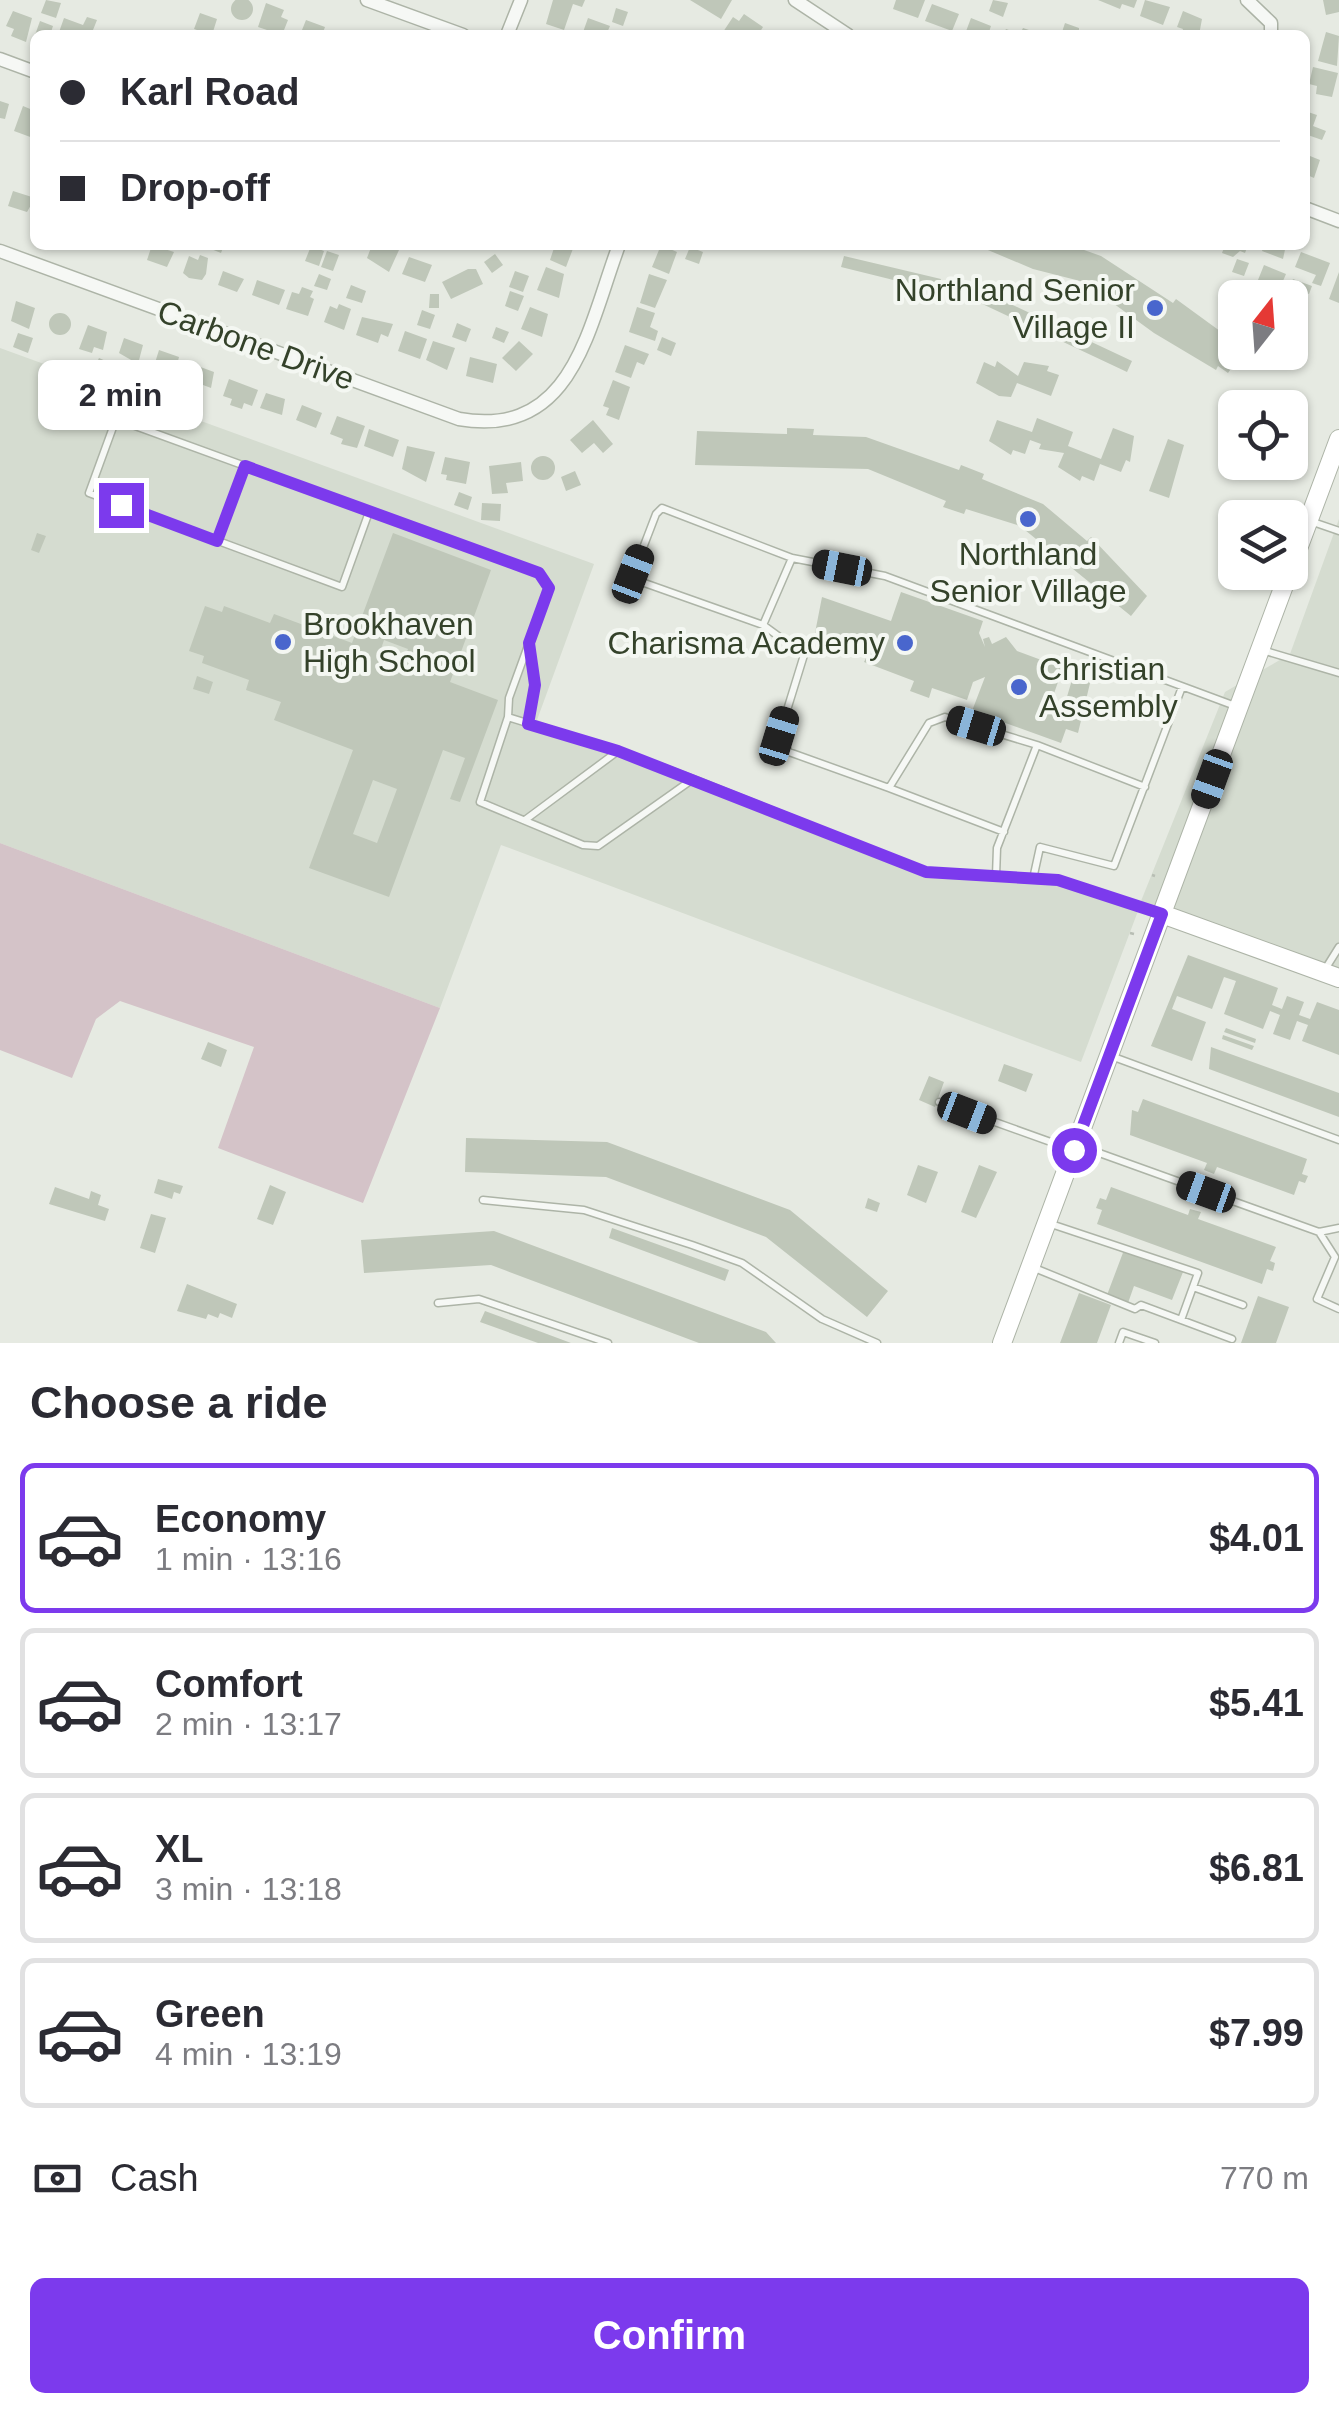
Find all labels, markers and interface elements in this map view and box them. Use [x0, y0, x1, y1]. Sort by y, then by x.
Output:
text: Karl Road [120, 71, 299, 113]
text: Drop-off [120, 167, 270, 209]
place label: Northland Senior Village II [895, 272, 1135, 345]
north arrow [1218, 280, 1308, 370]
map controls [1218, 280, 1308, 590]
street label: Carbone Drive [153, 293, 359, 397]
marker: Northland Senior Village II [1144, 297, 1166, 319]
callout: 2 min [38, 360, 204, 430]
text: 2 min [79, 377, 162, 413]
button: locate [1218, 390, 1308, 480]
route end [99, 483, 144, 528]
button: layers [1218, 500, 1308, 590]
marker: Northland Senior Village [1017, 508, 1039, 530]
place label: Northland Senior Village [930, 536, 1126, 609]
car [608, 541, 658, 607]
car [810, 548, 874, 588]
place label: Brookhaven High School [303, 606, 476, 679]
place label: Charisma Academy [608, 625, 885, 661]
marker: Brookhaven High School [272, 631, 294, 653]
marker: Charisma Academy [894, 632, 916, 654]
place label: Christian Assembly [1039, 651, 1178, 724]
marker: Christian Assembly [1008, 676, 1030, 698]
car [756, 703, 802, 769]
car [943, 703, 1009, 749]
car [1188, 746, 1236, 812]
car [934, 1088, 1000, 1138]
route start [1052, 1128, 1097, 1173]
car [1173, 1168, 1239, 1216]
text: Choose a ride [30, 1377, 328, 1428]
icon: car [35, 1493, 125, 1583]
text: Economy [155, 1498, 326, 1540]
text: $4.01 [1209, 1517, 1304, 1559]
text: 1 min · 13:16 [155, 1541, 342, 1577]
icon: car [35, 1658, 125, 1748]
text: Comfort [155, 1663, 303, 1705]
text: $5.41 [1209, 1682, 1304, 1724]
text: 2 min · 13:17 [155, 1706, 342, 1742]
icon: car [35, 1823, 125, 1913]
text: XL [155, 1828, 204, 1870]
text: $6.81 [1209, 1847, 1304, 1889]
text: 3 min · 13:18 [155, 1871, 342, 1907]
icon: car [35, 1988, 125, 2078]
text: Green [155, 1993, 265, 2035]
text: $7.99 [1209, 2012, 1304, 2054]
text: 4 min · 13:19 [155, 2036, 342, 2072]
icon: cash [30, 2151, 85, 2206]
text: Cash [110, 2157, 199, 2199]
text: 770 m [1220, 2160, 1309, 2196]
button: Confirm [30, 2278, 1309, 2393]

